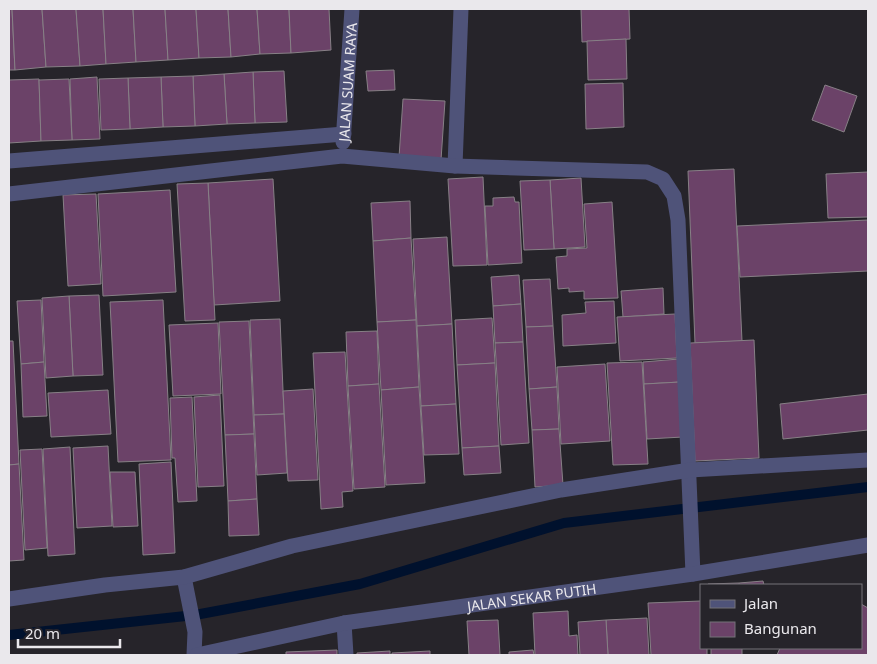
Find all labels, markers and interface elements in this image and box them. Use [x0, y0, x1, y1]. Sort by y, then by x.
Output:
street label: JALAN SUAM RAYA [333, 22, 361, 144]
street label: JALAN SEKAR PUTIH [464, 578, 598, 615]
legend [700, 584, 862, 649]
text: Jalan [742, 593, 778, 613]
scale bar [18, 616, 120, 648]
text: Bangunan [744, 618, 817, 638]
text: 20 m [25, 623, 60, 643]

